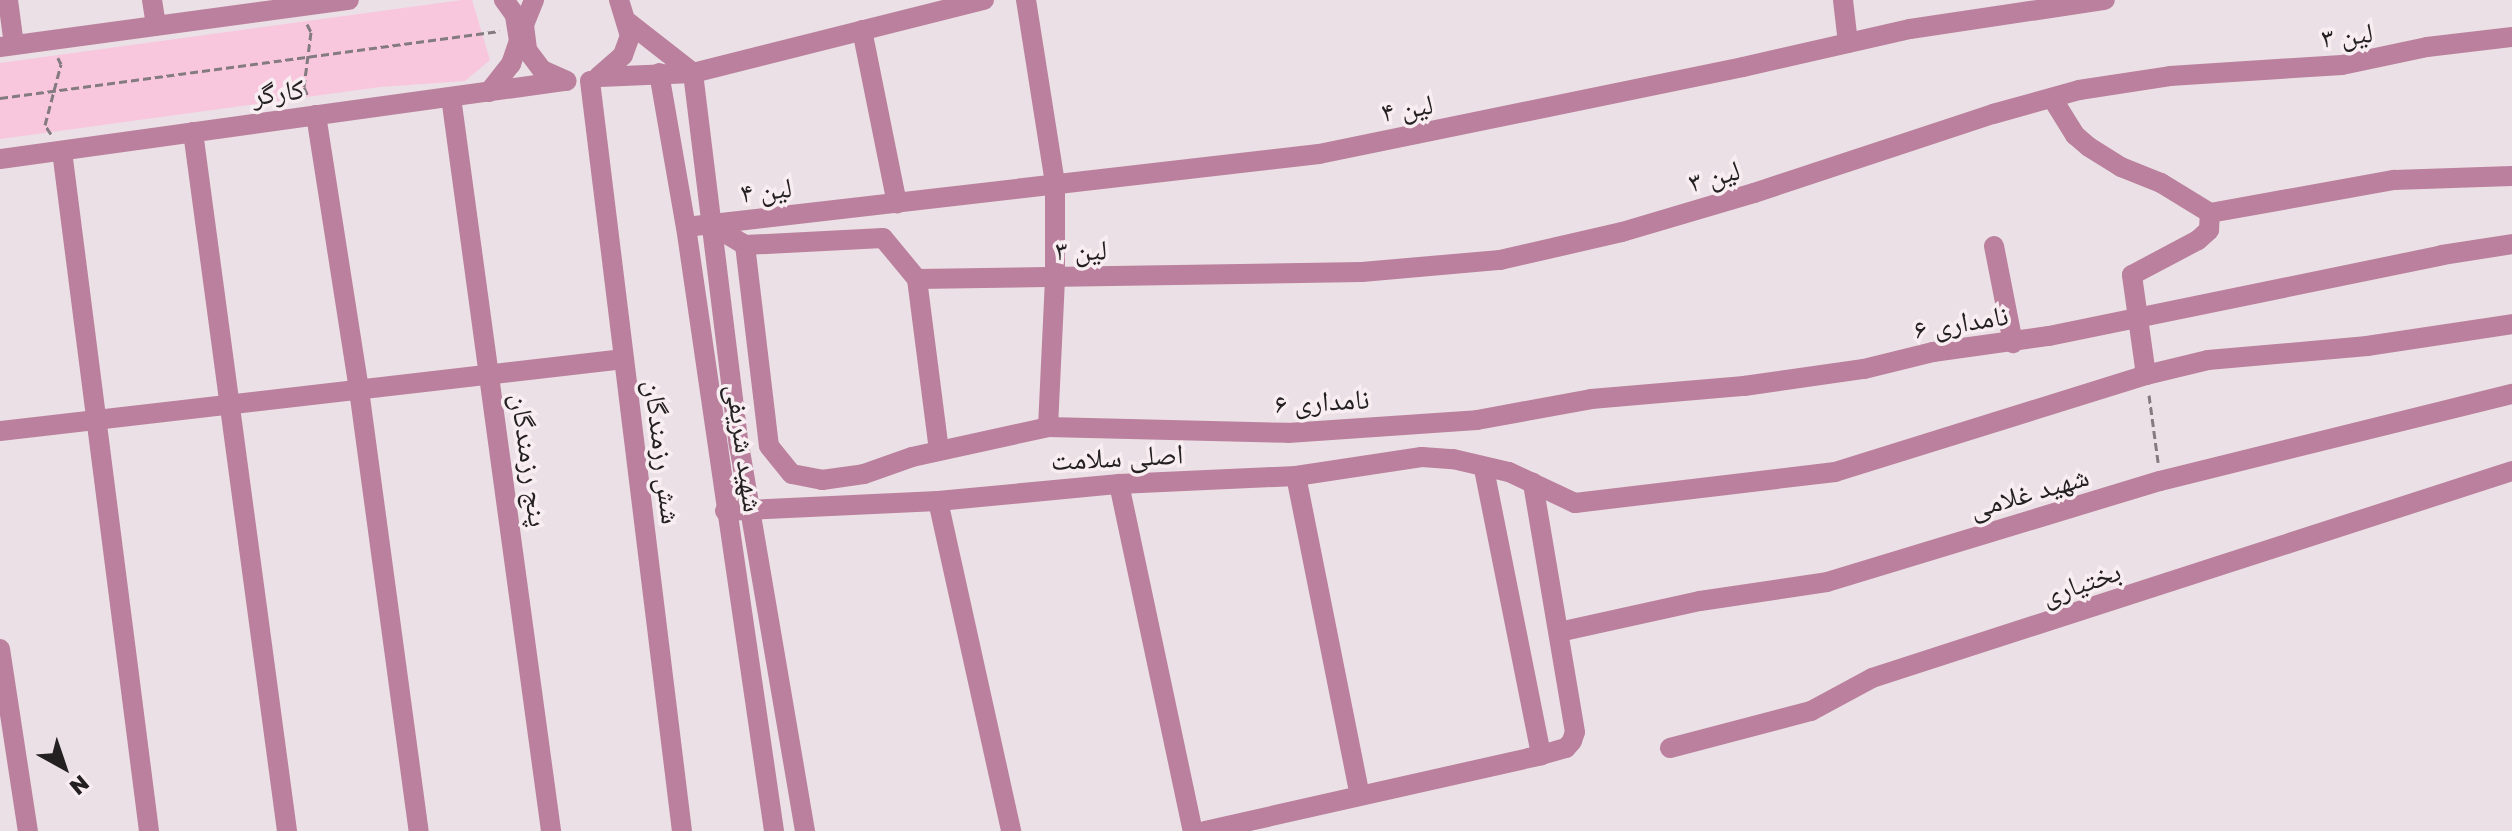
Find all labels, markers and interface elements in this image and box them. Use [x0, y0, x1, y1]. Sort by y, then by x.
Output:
street label: لین ۳ [2319, 15, 2375, 55]
street label: کارگر [250, 72, 306, 112]
street label: لین ۴ [1378, 87, 1436, 129]
street label: لین ۳ [1684, 153, 1744, 199]
street label: لین ۴ [738, 170, 794, 210]
street label: لین ۳ [1055, 233, 1107, 267]
street label: نامداری ۶ [1911, 298, 2011, 346]
street label: شش رزمندگان [637, 378, 689, 526]
street label: شهید شریفی [719, 382, 771, 514]
street label: نامداری ۶ [1274, 382, 1370, 420]
street label: پنج رزمندگان [504, 391, 556, 529]
street label: اصلی سلامت [1050, 437, 1184, 477]
street label: شهید غلامی [1965, 459, 2093, 525]
street label: بختیاری [2037, 554, 2125, 612]
north arrow [24, 727, 104, 807]
text: N [65, 770, 95, 801]

